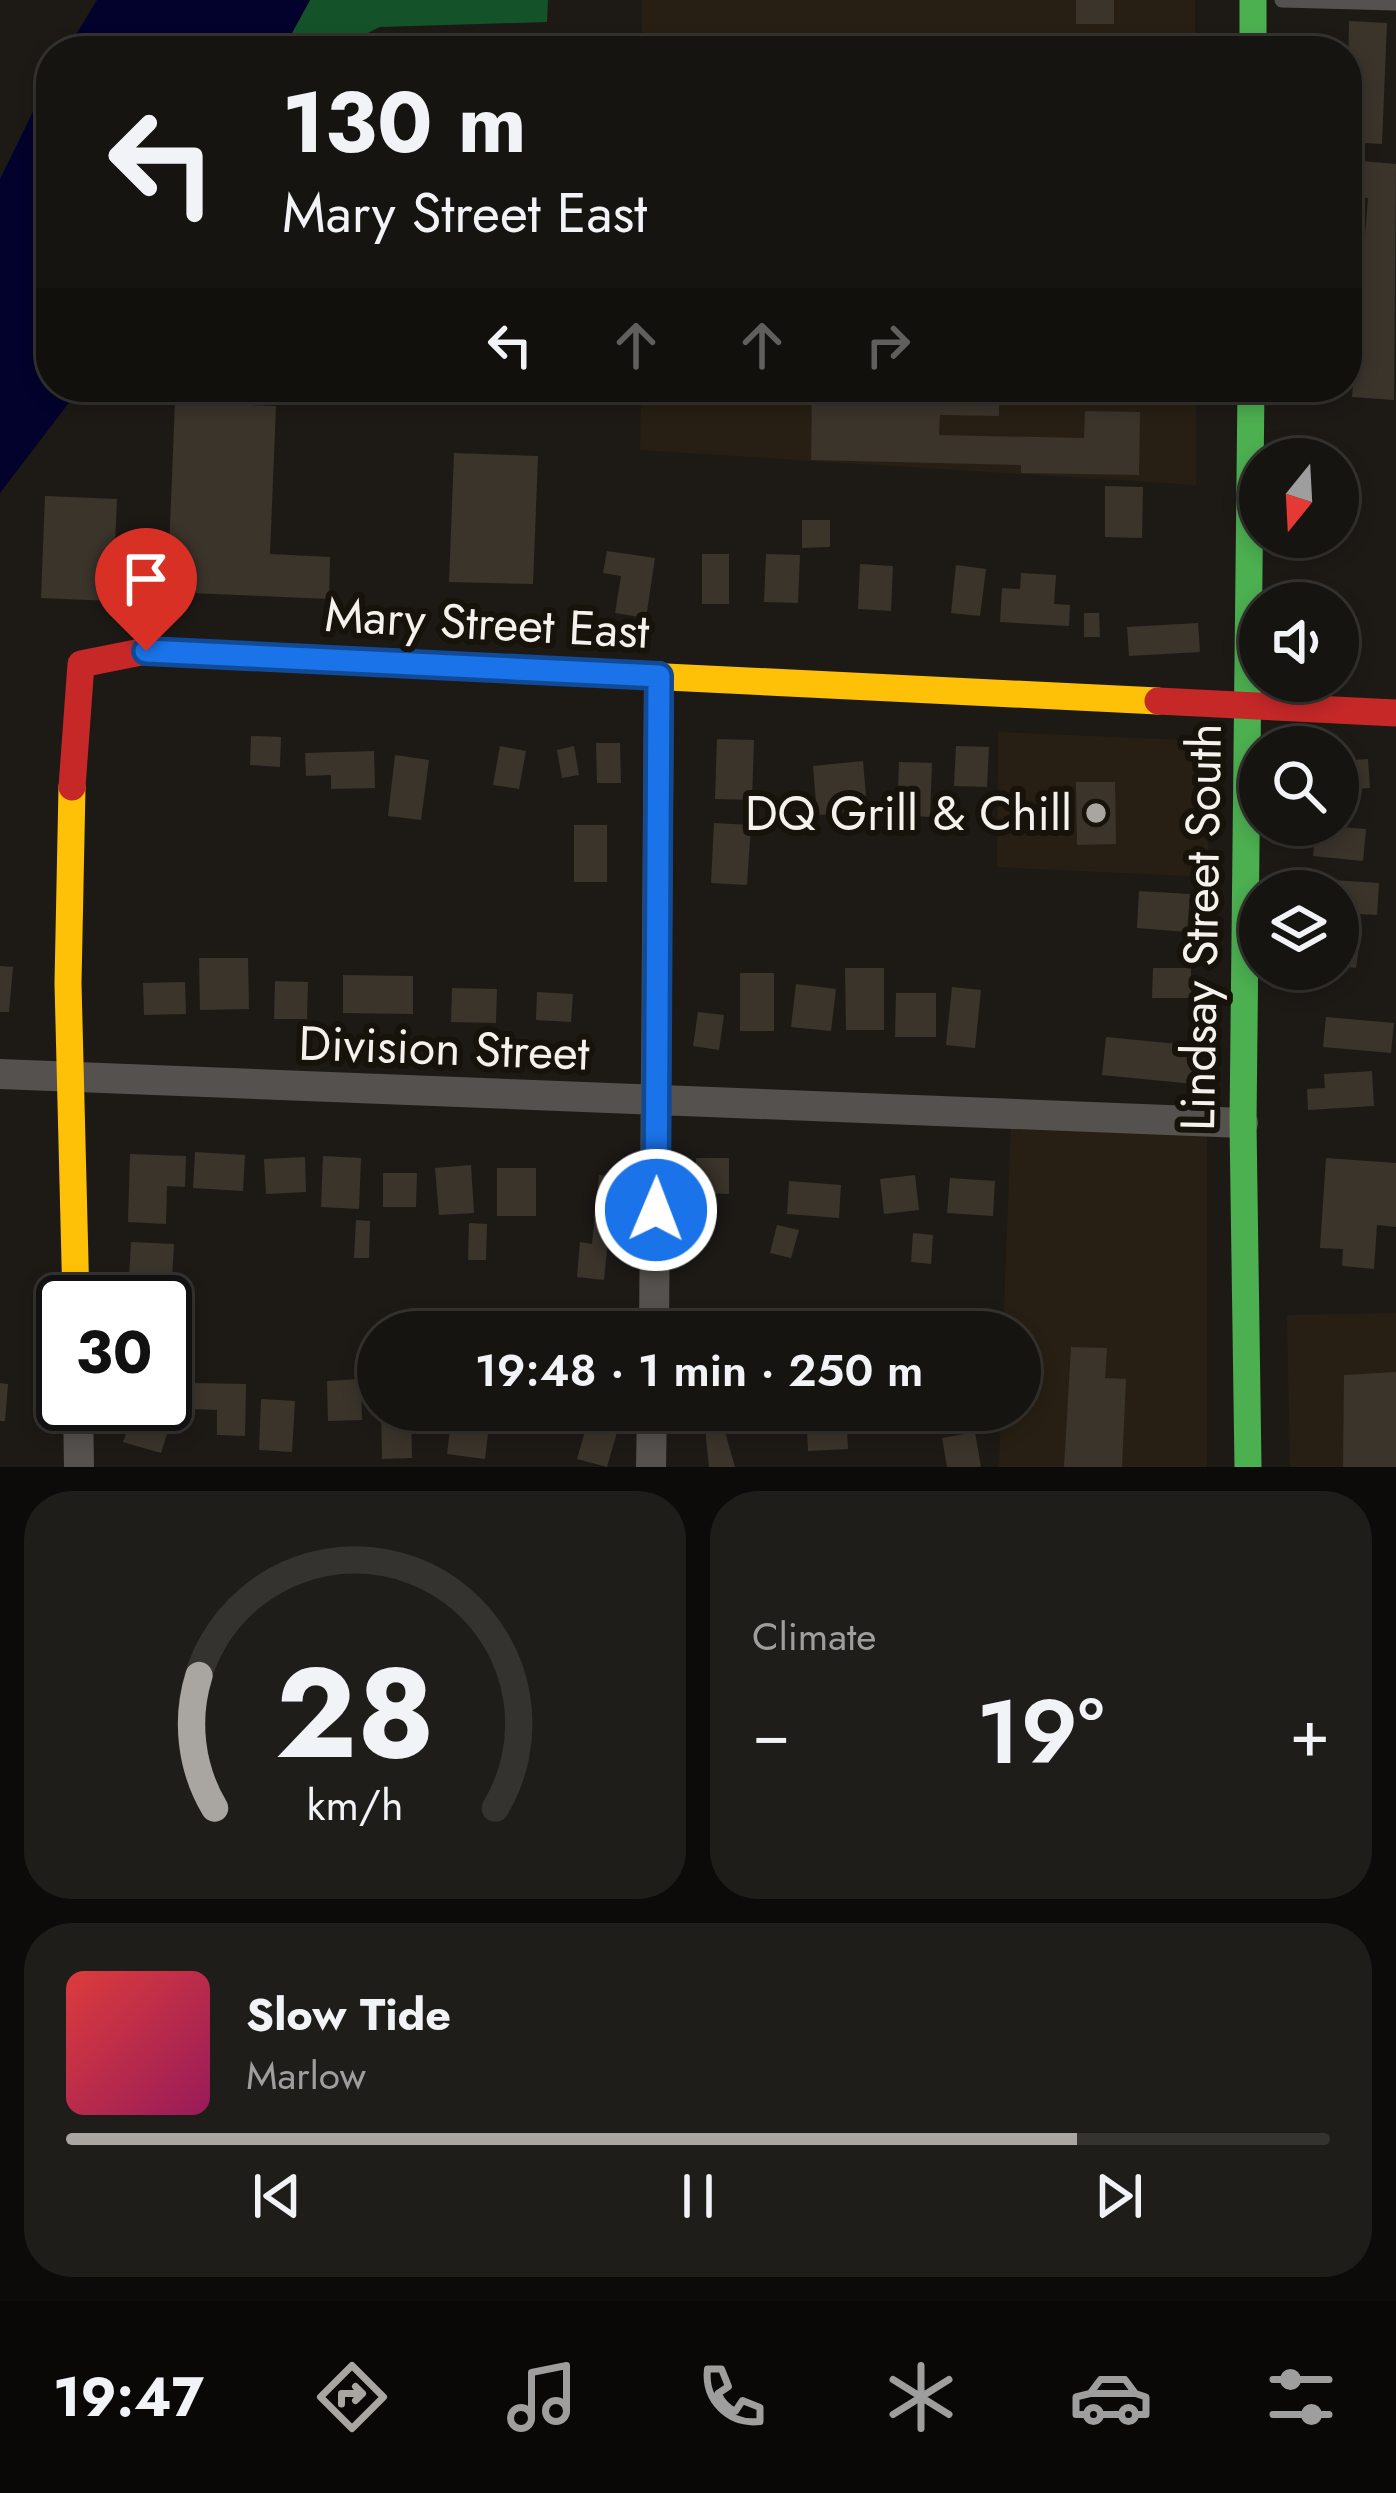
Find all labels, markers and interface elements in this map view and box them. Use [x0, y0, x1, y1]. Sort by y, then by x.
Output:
text: 130 m [282, 62, 527, 184]
icon: left [84, 84, 240, 240]
text: Mary Street East [282, 174, 647, 252]
icon: left [477, 312, 543, 378]
icon: ahead [603, 312, 669, 378]
icon: ahead [729, 312, 795, 378]
icon: right [855, 312, 921, 378]
north arrow [1239, 438, 1359, 558]
map controls [1239, 438, 1359, 990]
pin [95, 528, 197, 651]
icon: arrive [113, 546, 179, 612]
street label: Mary Street East [323, 580, 651, 666]
button: sound [1239, 582, 1359, 702]
street label: Lindsay Street South [1163, 723, 1239, 1131]
button: search [1239, 726, 1359, 846]
place label: DQ Grill & Chill [745, 779, 1072, 848]
marker: DQ Grill & Chill [1083, 800, 1109, 826]
button: layers [1239, 870, 1359, 990]
street label: Division Street [297, 1008, 591, 1088]
position arrow [593, 1147, 719, 1273]
speed limit sign: 30 [36, 1275, 192, 1431]
text: 19:48 · 1 min · 250 m [475, 1338, 923, 1403]
text: Climate [752, 1608, 876, 1665]
text: 28 [275, 1623, 435, 1804]
text: 19° [976, 1667, 1104, 1797]
text: − [752, 1685, 791, 1781]
text: + [1289, 1685, 1330, 1781]
text: km/h [307, 1774, 403, 1836]
text: Slow Tide [246, 1982, 451, 2047]
text: Marlow [246, 2047, 366, 2104]
icon: previous [244, 2163, 310, 2229]
icon: pause [665, 2163, 731, 2229]
icon: next [1086, 2163, 1152, 2229]
icon: directions [310, 2355, 394, 2439]
icon: music [500, 2355, 584, 2439]
icon: phone [690, 2355, 774, 2439]
icon: climate [879, 2355, 963, 2439]
icon: car [1069, 2355, 1153, 2439]
icon: filters [1259, 2355, 1343, 2439]
text: 19:47 [53, 2358, 204, 2436]

